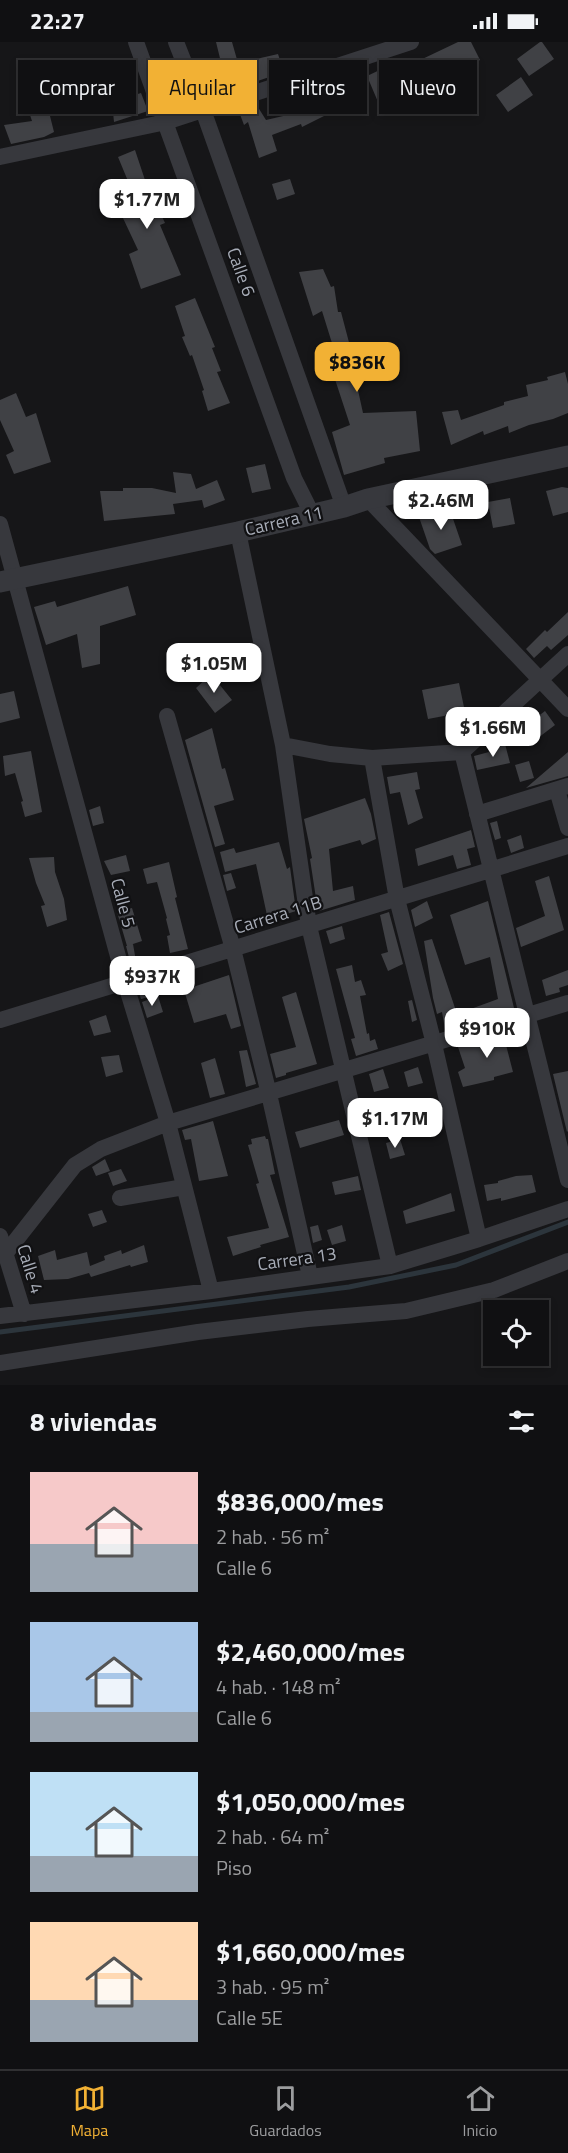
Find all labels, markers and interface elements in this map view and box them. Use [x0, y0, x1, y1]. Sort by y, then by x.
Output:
text: 22:27 [30, 4, 85, 38]
chip: Comprar [18, 60, 136, 114]
chip: Alquilar [148, 60, 257, 114]
chip: Filtros [269, 60, 367, 114]
chip: Nuevo [379, 60, 477, 114]
pin: $1.77M [98, 179, 196, 230]
text: $1.77M [113, 183, 181, 214]
street label: Calle 6 [220, 244, 263, 300]
pin: $836K [315, 342, 399, 393]
text: $836K [329, 346, 385, 377]
pin: $2.46M [392, 480, 490, 531]
text: $2.46M [407, 484, 475, 515]
street label: Carrera 11 [242, 498, 326, 543]
pin: $1.05M [165, 643, 263, 694]
text: $1.05M [180, 647, 248, 678]
pin: $1.66M [444, 707, 542, 758]
text: $1.66M [459, 711, 527, 742]
street label: Calle 5 [104, 875, 143, 931]
street label: Carrera 11B [231, 888, 325, 941]
pin: $937K [110, 956, 194, 1007]
text: $937K [124, 960, 180, 991]
pin: $910K [445, 1008, 529, 1059]
text: $910K [459, 1012, 515, 1043]
pin: $1.17M [346, 1098, 444, 1149]
text: $1.17M [361, 1102, 429, 1133]
street label: Carrera 13 [256, 1240, 338, 1277]
street label: Calle 4 [10, 1241, 51, 1297]
map controls [483, 1300, 549, 1366]
button: locate [483, 1300, 549, 1366]
text: 8 viviendas [30, 1402, 157, 1441]
icon: filters [505, 1405, 538, 1438]
text: $836,000/mes [216, 1482, 384, 1521]
icon: home [78, 1496, 150, 1568]
text: 2 hab. · 56 m² [216, 1521, 329, 1552]
text: Calle 6 [216, 1552, 272, 1583]
text: $2,460,000/mes [216, 1632, 405, 1671]
icon: home [78, 1646, 150, 1718]
text: 4 hab. · 148 m² [216, 1671, 341, 1702]
text: Calle 6 [216, 1702, 272, 1733]
text: $1,050,000/mes [216, 1782, 405, 1821]
icon: home [78, 1796, 150, 1868]
text: 2 hab. · 64 m² [216, 1821, 329, 1852]
text: Piso [216, 1852, 252, 1883]
text: $1,660,000/mes [216, 1932, 405, 1971]
icon: home [78, 1946, 150, 2018]
text: 3 hab. · 95 m² [216, 1971, 329, 2002]
text: Calle 5E [216, 2002, 283, 2033]
tab: Mapa [70, 2082, 108, 2142]
tab: Guardados [249, 2082, 322, 2142]
tab: Inicio [463, 2082, 498, 2142]

